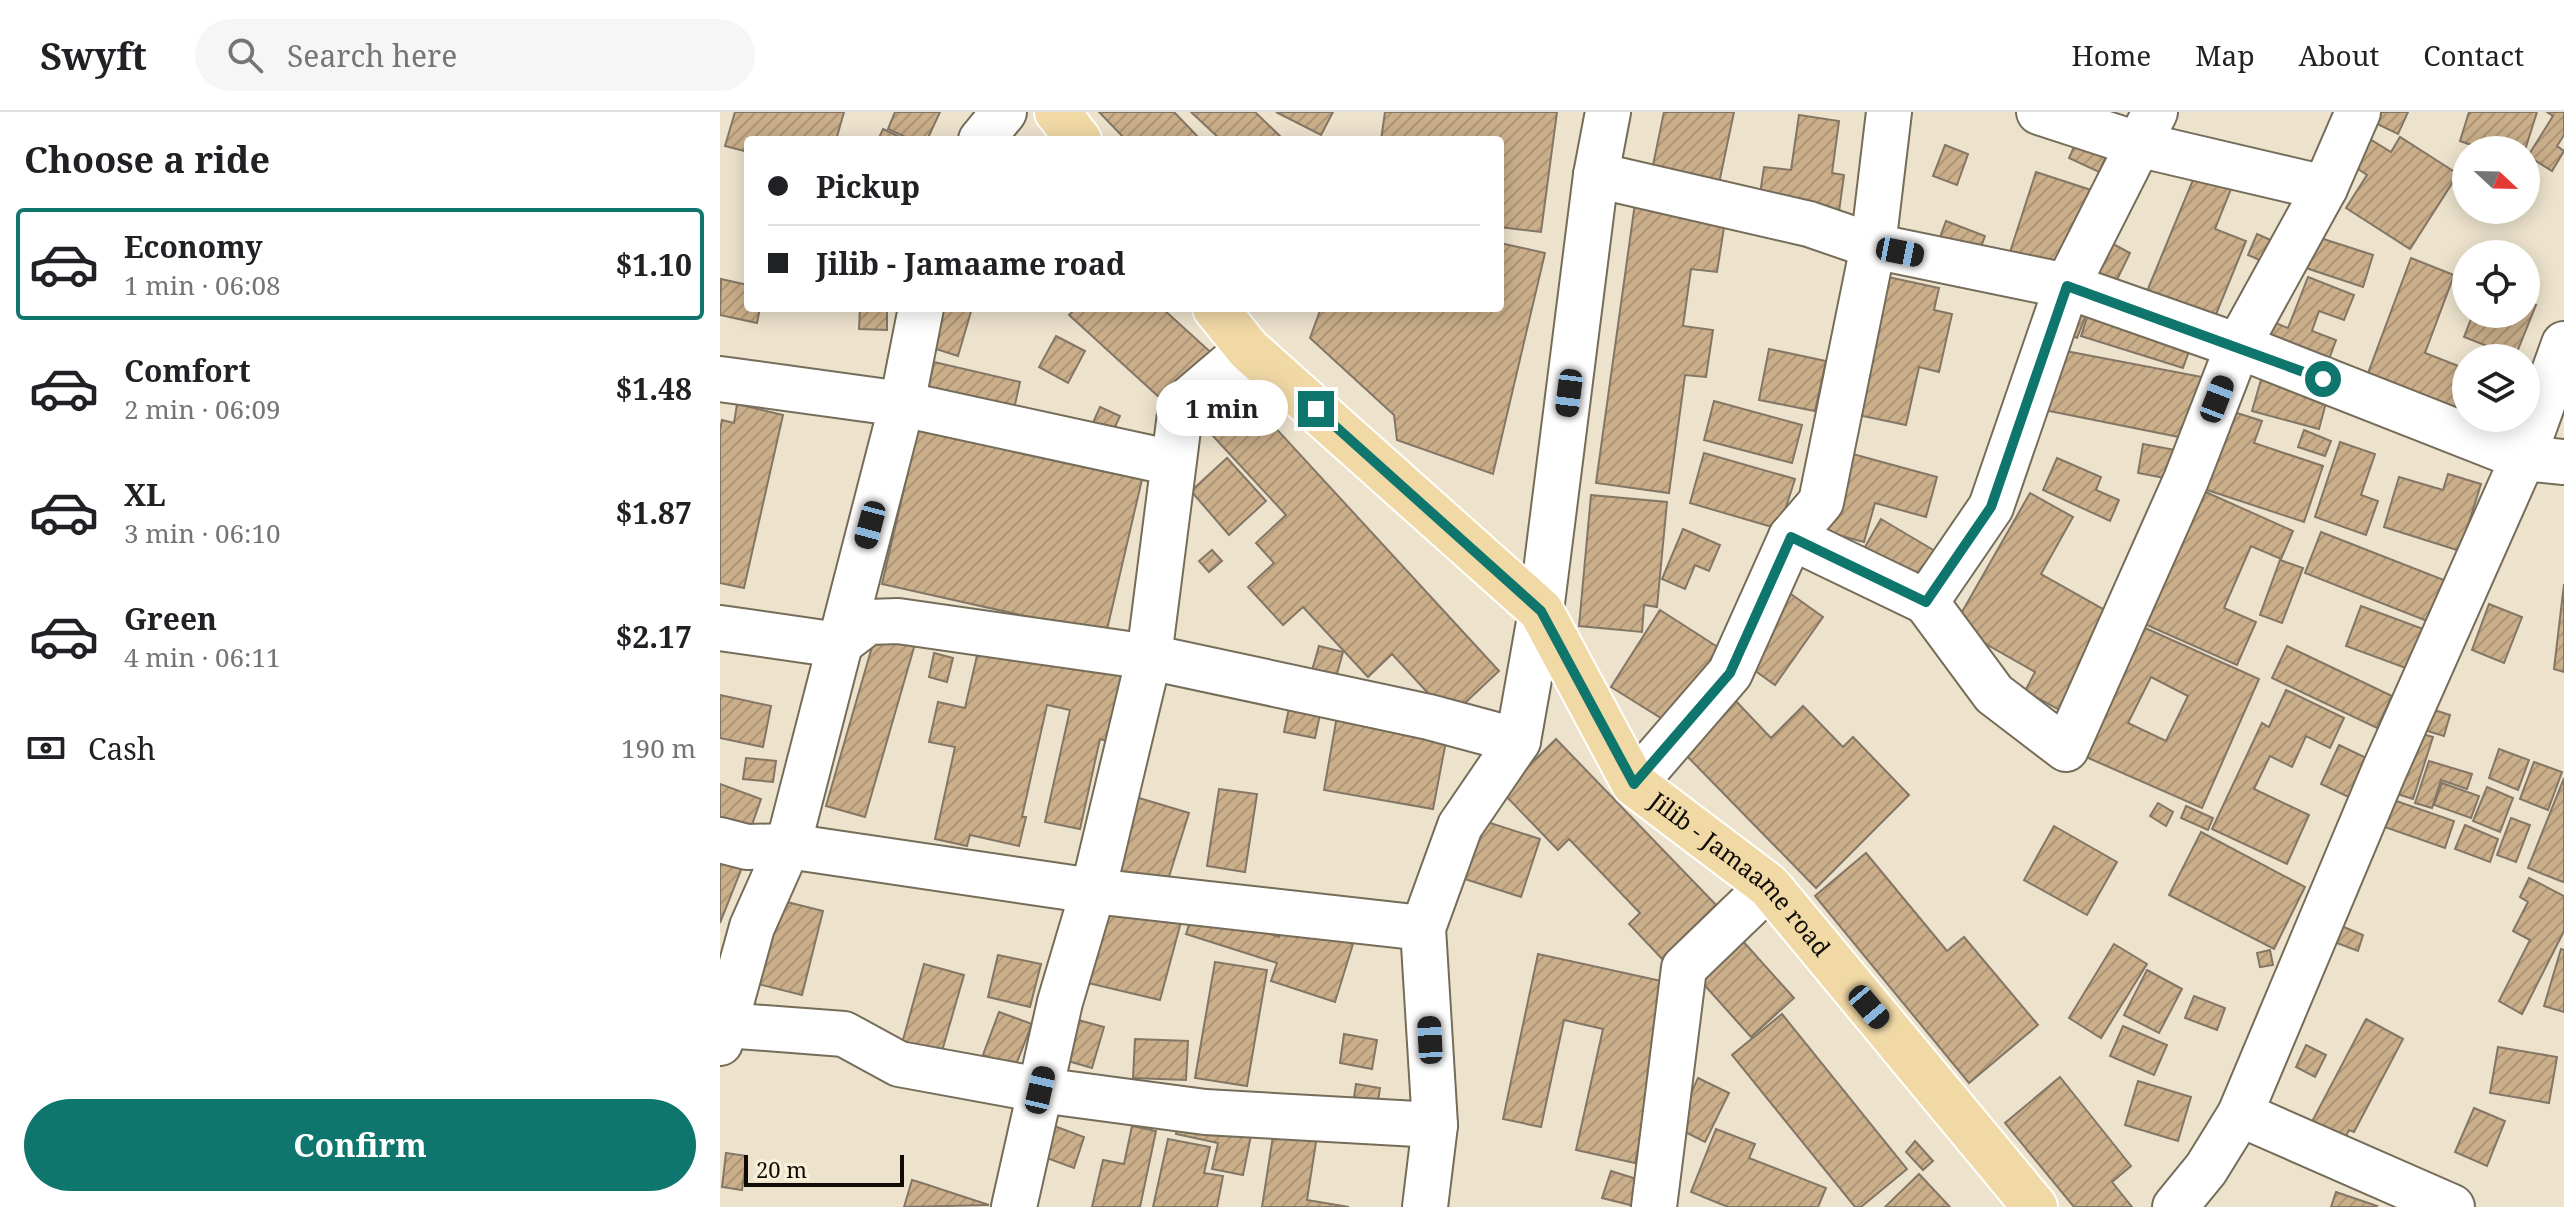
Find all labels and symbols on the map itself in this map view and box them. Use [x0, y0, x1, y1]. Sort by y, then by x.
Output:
north arrow [2452, 136, 2540, 224]
car [1874, 236, 1926, 268]
route start [2305, 361, 2341, 397]
car [1554, 368, 1584, 418]
car [2197, 372, 2237, 426]
callout: 1 min [1156, 381, 1288, 437]
route end [1298, 391, 1334, 427]
car [852, 499, 888, 551]
street label: Jilib - Jamaame road [1643, 783, 1839, 963]
car [1844, 981, 1894, 1033]
car [1417, 1015, 1443, 1065]
car [1023, 1064, 1057, 1116]
scale bar [744, 1151, 904, 1187]

